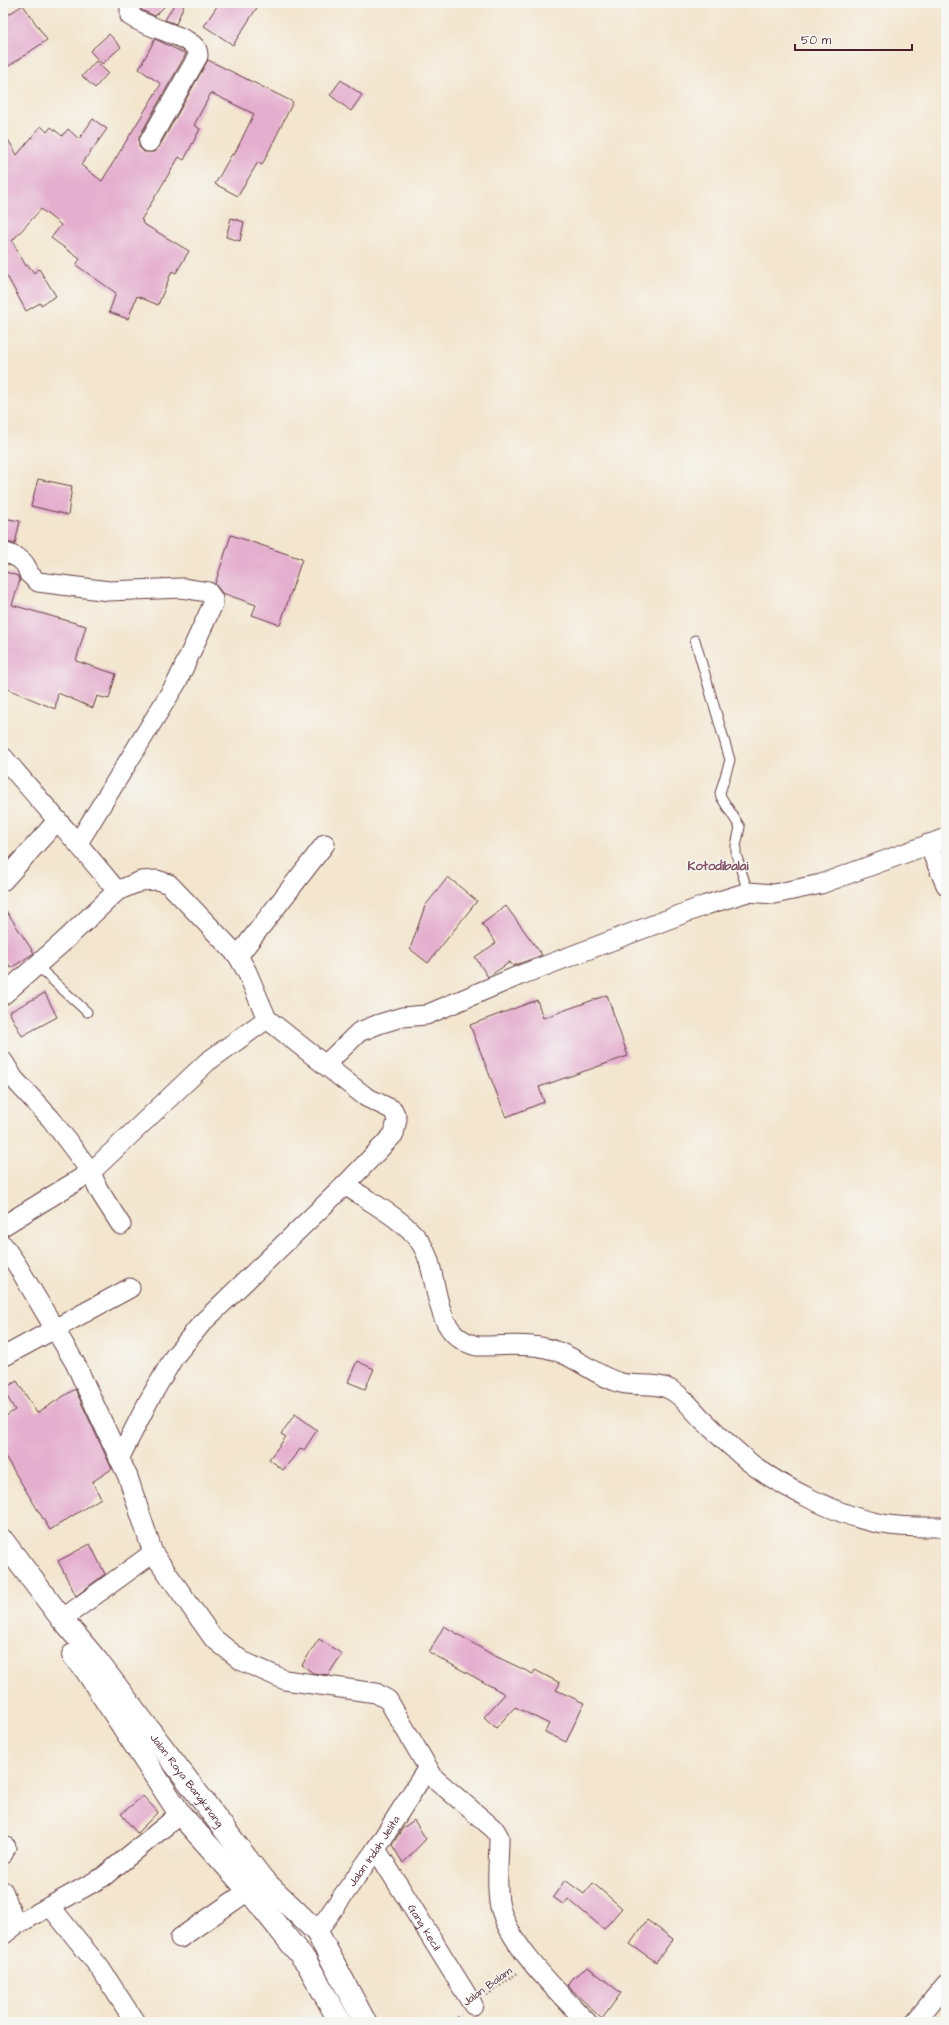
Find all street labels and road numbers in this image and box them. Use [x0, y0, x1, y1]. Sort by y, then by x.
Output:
street label: Jalan Raya Bangkinang [147, 1731, 227, 1831]
street label: Jalan Indah Jelita [345, 1813, 404, 1889]
street label: Gang kecil [404, 1901, 444, 1954]
street label: Jalan Balam [459, 1963, 515, 2010]

